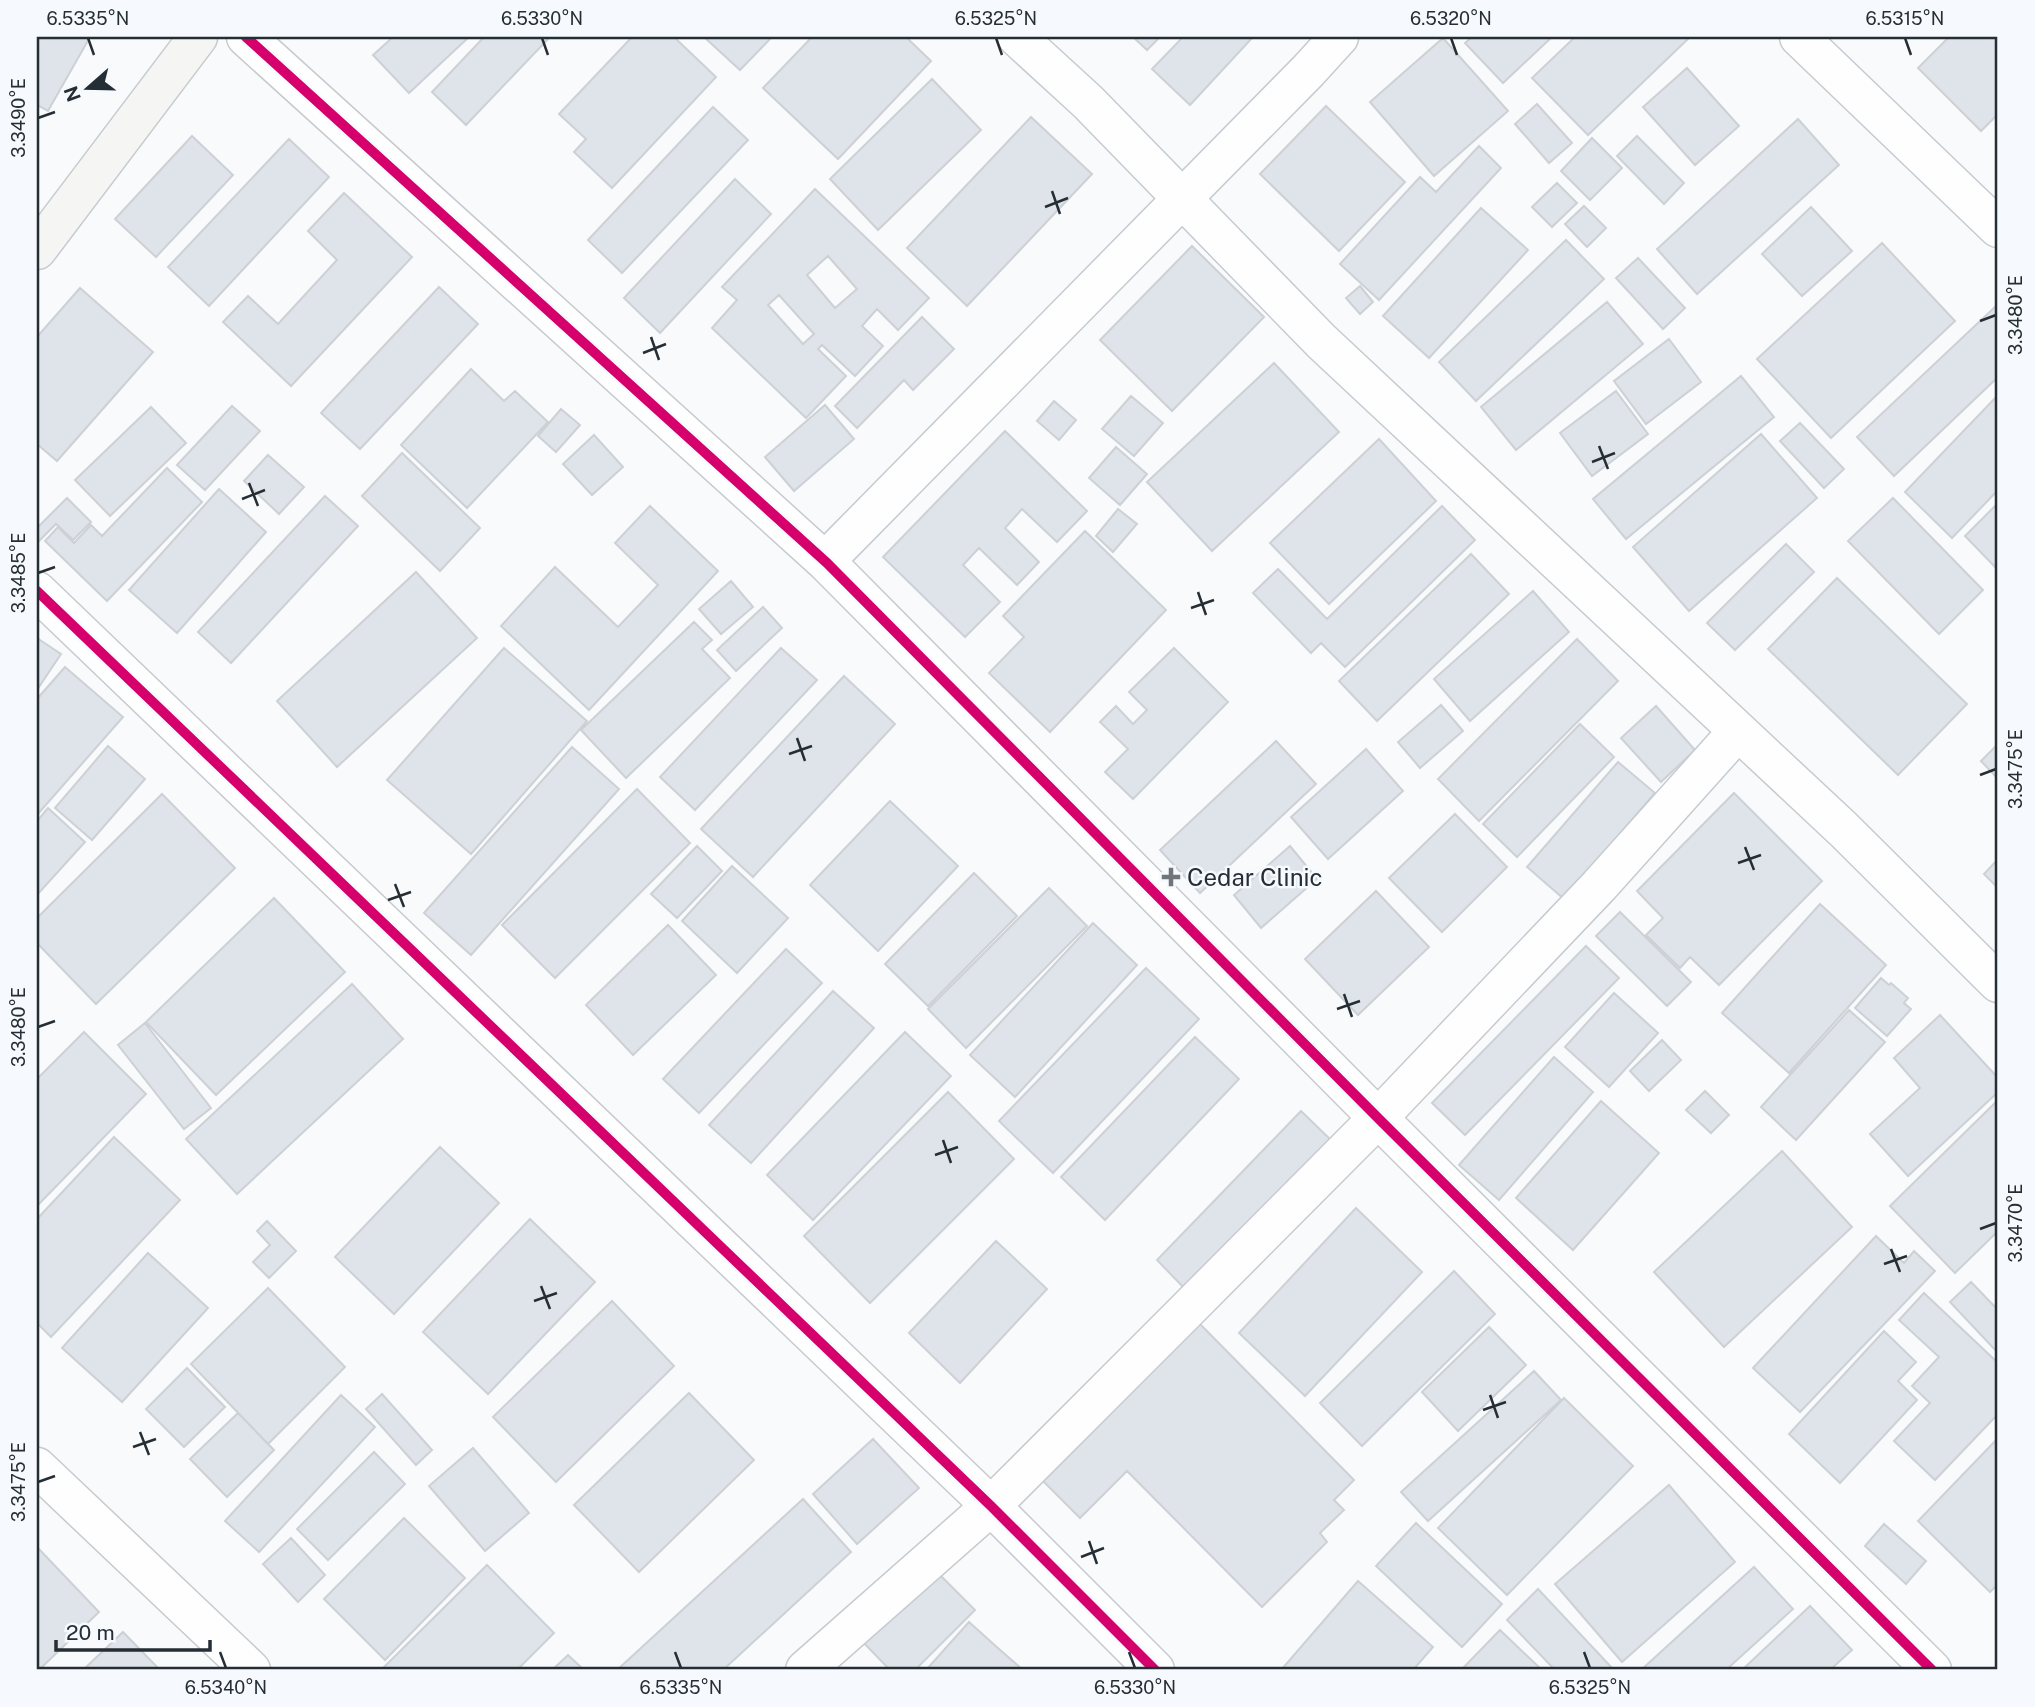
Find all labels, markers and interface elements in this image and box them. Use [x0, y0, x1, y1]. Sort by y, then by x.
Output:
text: 6.5335°N [47, 8, 129, 29]
text: 6.5330°N [501, 8, 583, 29]
text: 6.5325°N [955, 8, 1037, 29]
text: 6.5320°N [1410, 8, 1492, 29]
text: 6.5315°N [1866, 8, 1944, 29]
north arrow [52, 52, 122, 122]
text: 3.3490°E [8, 78, 29, 158]
text: N [59, 83, 85, 105]
text: 3.3480°E [2005, 275, 2026, 355]
text: 3.3485°E [8, 533, 29, 613]
text: 3.3475°E [2005, 729, 2026, 809]
place label: Cedar Clinic [1187, 863, 1323, 891]
marker: Cedar Clinic [1161, 867, 1181, 887]
text: 3.3480°E [8, 987, 29, 1067]
text: 3.3470°E [2005, 1184, 2026, 1263]
text: 3.3475°E [8, 1442, 29, 1522]
scale bar [56, 1609, 210, 1653]
text: 20 m [66, 1620, 115, 1645]
text: 6.5340°N [185, 1677, 267, 1698]
text: 6.5335°N [640, 1677, 722, 1698]
text: 6.5330°N [1094, 1677, 1176, 1698]
text: 6.5325°N [1549, 1677, 1631, 1698]

